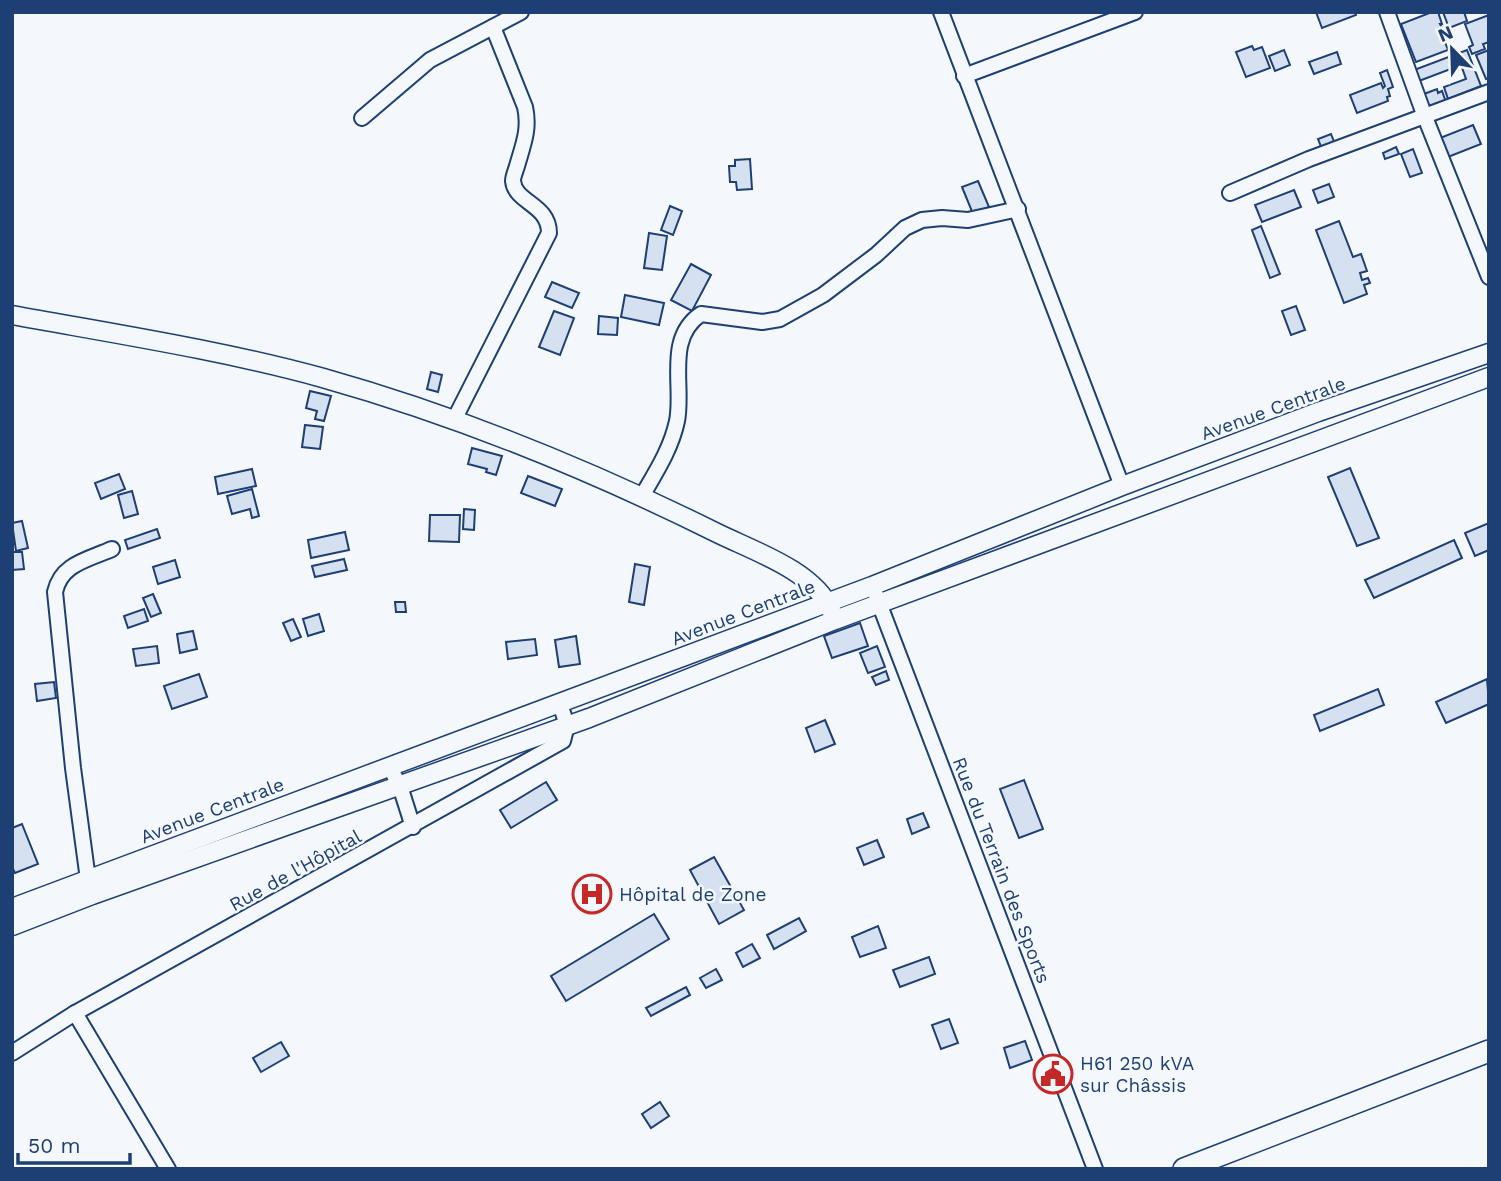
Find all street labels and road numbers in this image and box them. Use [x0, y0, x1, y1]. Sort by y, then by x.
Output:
street label: Avenue Centrale [1198, 372, 1349, 445]
street label: Avenue Centrale [668, 574, 818, 650]
street label: Rue du Terrain des Sports [948, 754, 1055, 987]
street label: Avenue Centrale [137, 772, 287, 848]
street label: Rue de l'Hôpital [225, 825, 365, 916]

